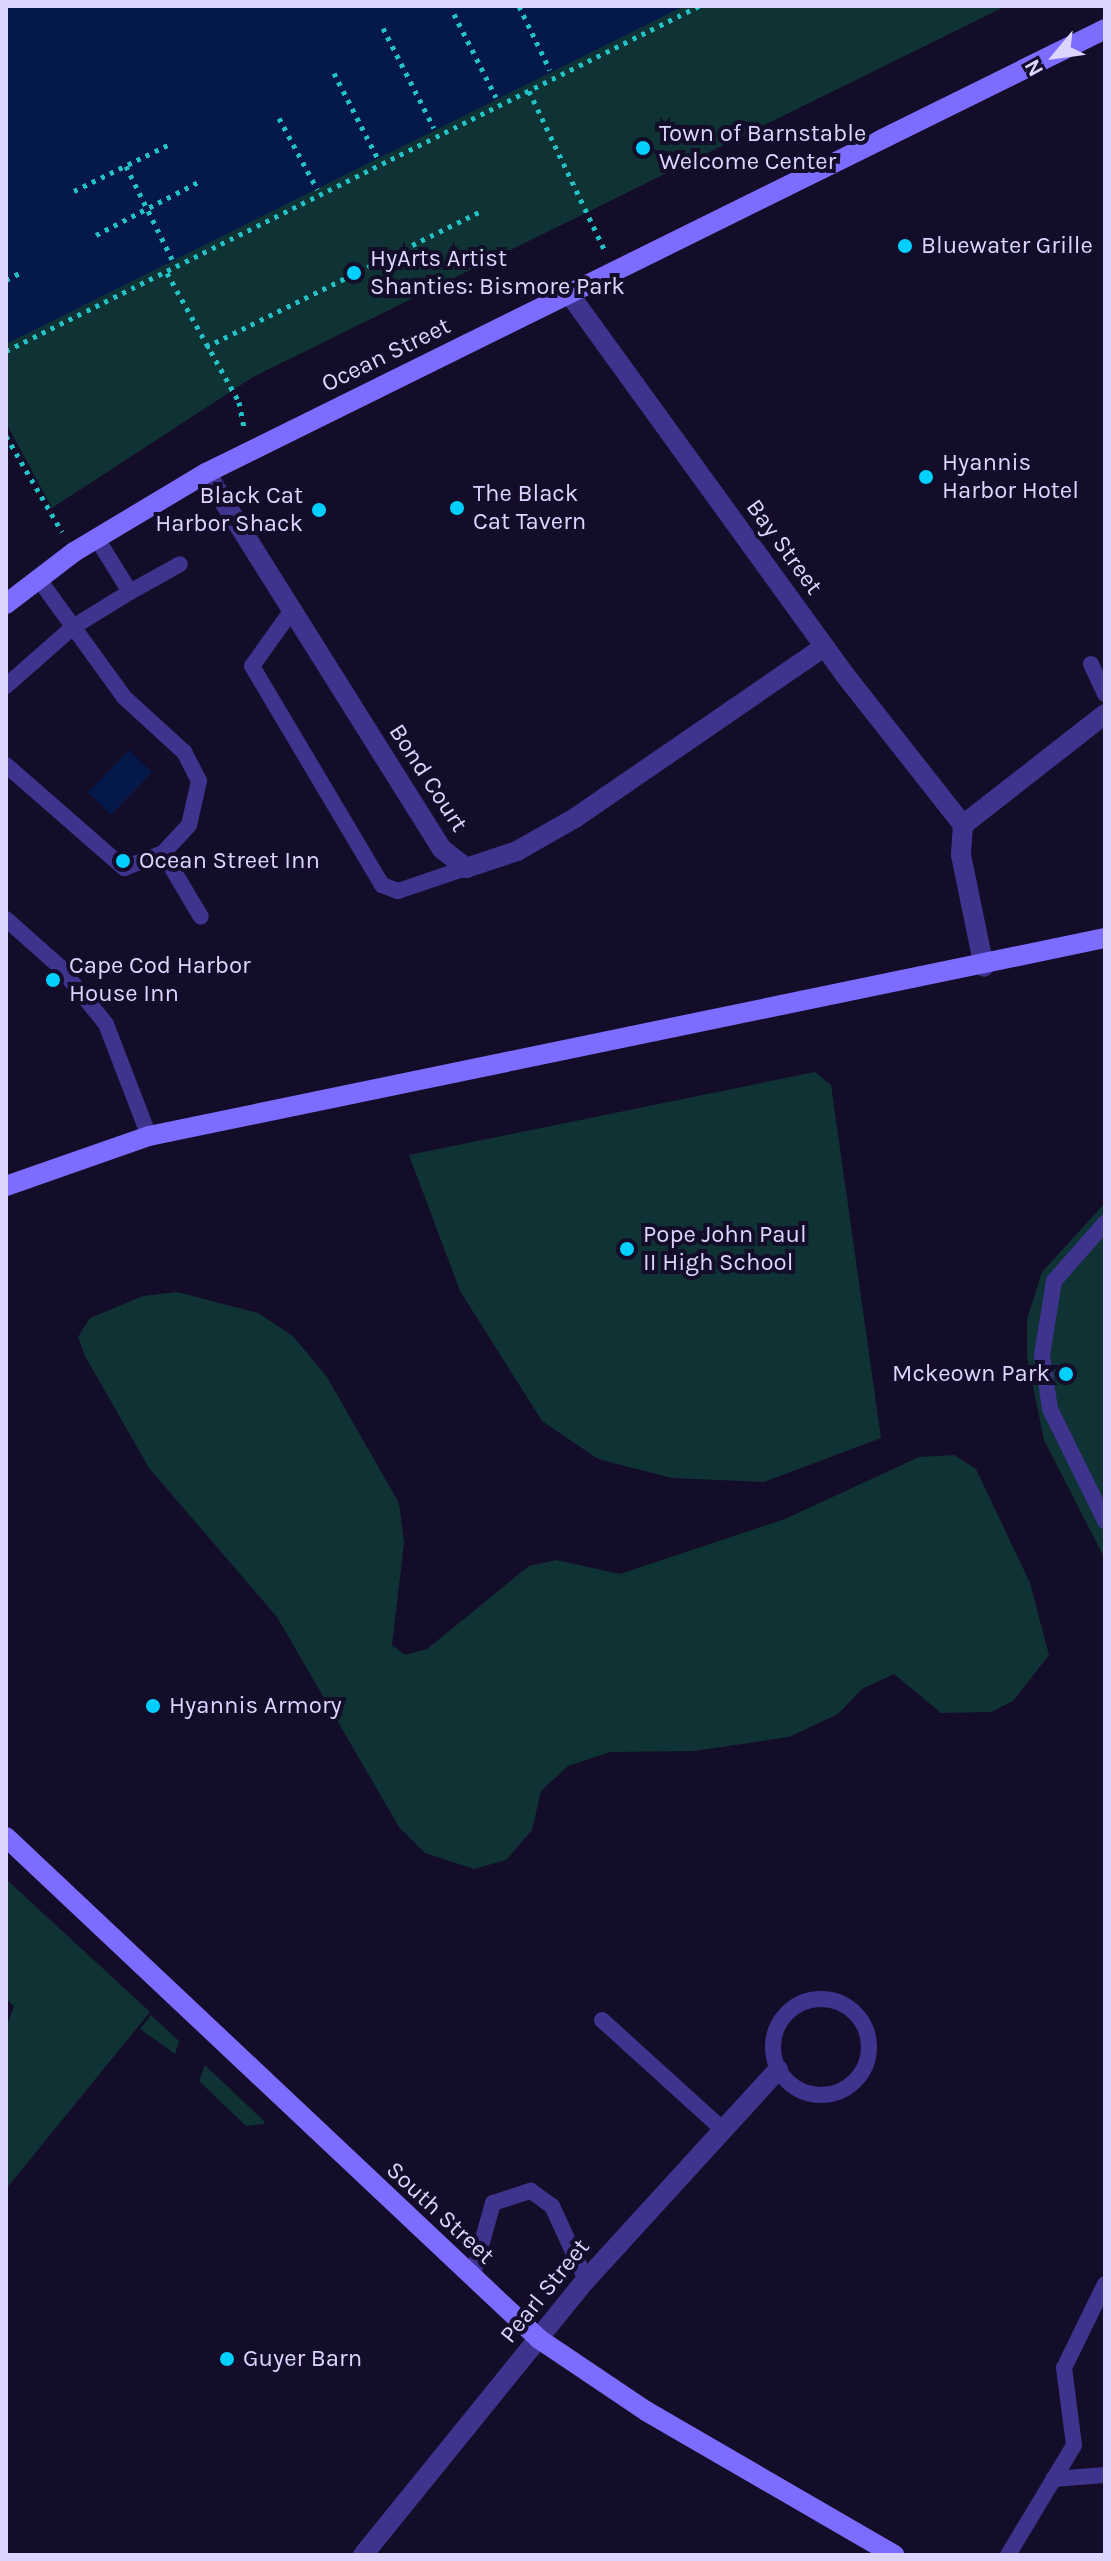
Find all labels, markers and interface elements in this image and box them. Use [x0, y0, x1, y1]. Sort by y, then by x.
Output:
north arrow [1015, 16, 1095, 96]
text: N [1019, 54, 1049, 81]
place label: Town of Barnstable Welcome Center [659, 120, 866, 176]
marker: Town of Barnstable Welcome Center [634, 139, 652, 157]
place label: Bluewater Grille [921, 232, 1093, 260]
marker: Bluewater Grille [896, 237, 914, 255]
place label: HyArts Artist Shanties: Bismore Park [370, 245, 625, 301]
marker: HyArts Artist Shanties: Bismore Park [345, 264, 363, 282]
street label: Ocean Street [317, 311, 455, 399]
place label: Hyannis Harbor Hotel [942, 449, 1079, 505]
marker: Hyannis Harbor Hotel [917, 468, 935, 486]
place label: The Black Cat Tavern [473, 480, 586, 536]
place label: Black Cat Harbor Shack [155, 482, 303, 538]
street label: Bay Street [740, 494, 828, 600]
marker: The Black Cat Tavern [448, 499, 466, 517]
marker: Black Cat Harbor Shack [310, 501, 328, 519]
street label: Bond Court [383, 719, 473, 837]
place label: Ocean Street Inn [139, 847, 320, 875]
marker: Ocean Street Inn [114, 852, 132, 870]
place label: Cape Cod Harbor House Inn [69, 952, 251, 1008]
marker: Cape Cod Harbor House Inn [44, 971, 62, 989]
place label: Pope John Paul II High School [643, 1221, 807, 1277]
marker: Pope John Paul II High School [618, 1240, 636, 1258]
place label: Mckeown Park [892, 1360, 1050, 1388]
marker: Mckeown Park [1057, 1365, 1075, 1383]
place label: Hyannis Armory [169, 1692, 342, 1720]
marker: Hyannis Armory [144, 1697, 162, 1715]
street label: South Street [380, 2156, 500, 2270]
street label: Pearl Street [494, 2233, 596, 2349]
place label: Guyer Barn [243, 2345, 362, 2373]
marker: Guyer Barn [218, 2350, 236, 2368]

